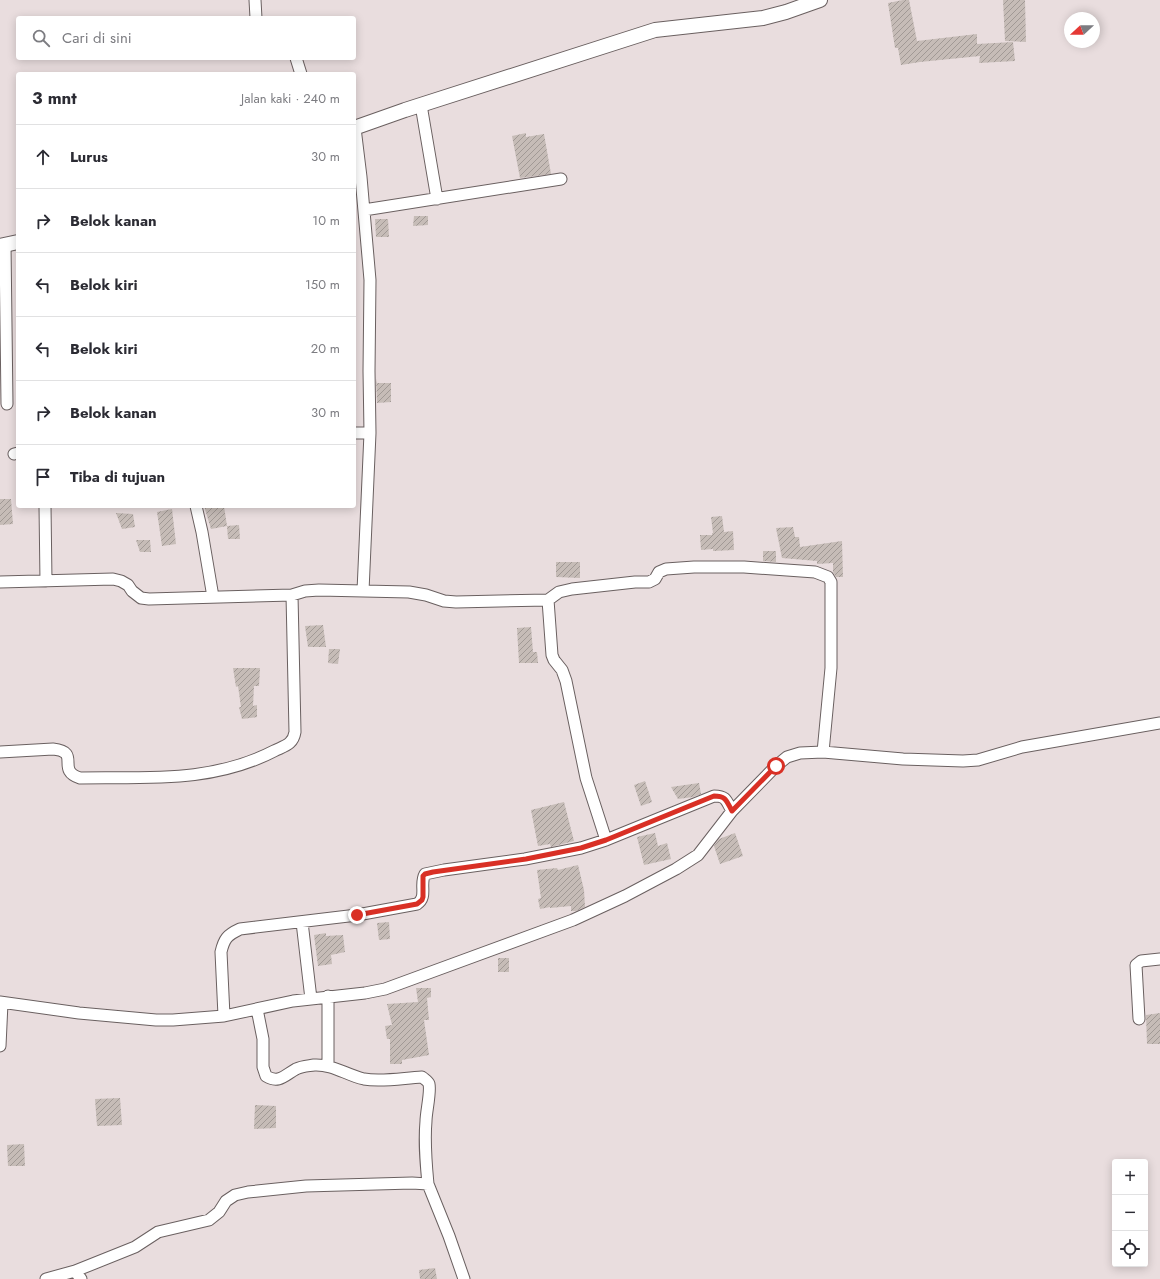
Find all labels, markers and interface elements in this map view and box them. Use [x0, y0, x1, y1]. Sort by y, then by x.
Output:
north arrow [1064, 12, 1100, 48]
search box [16, 16, 356, 60]
icon: search [30, 27, 52, 49]
text: Cari di sini [62, 27, 132, 49]
text: 3 mnt [32, 86, 77, 110]
text: Jalan kaki · 240 m [241, 89, 340, 108]
icon: ahead [32, 146, 54, 168]
text: Lurus [70, 146, 108, 168]
text: 30 m [311, 147, 340, 166]
icon: right [32, 210, 54, 232]
text: Belok kanan [70, 210, 157, 232]
text: 10 m [312, 211, 340, 230]
icon: left [32, 274, 54, 296]
text: Belok kiri [70, 274, 138, 296]
text: 150 m [305, 275, 340, 294]
icon: left [32, 338, 54, 360]
text: Belok kiri [70, 338, 138, 360]
text: 20 m [311, 339, 340, 358]
icon: right [32, 402, 54, 424]
text: Belok kanan [70, 402, 157, 424]
text: 30 m [311, 403, 340, 422]
icon: arrive [32, 466, 54, 488]
text: Tiba di tujuan [70, 466, 165, 488]
route start [767, 757, 785, 775]
route end [348, 906, 366, 924]
map controls [1112, 1159, 1148, 1267]
button: + [1112, 1159, 1148, 1195]
button: − [1112, 1195, 1148, 1231]
button: locate [1112, 1231, 1148, 1267]

